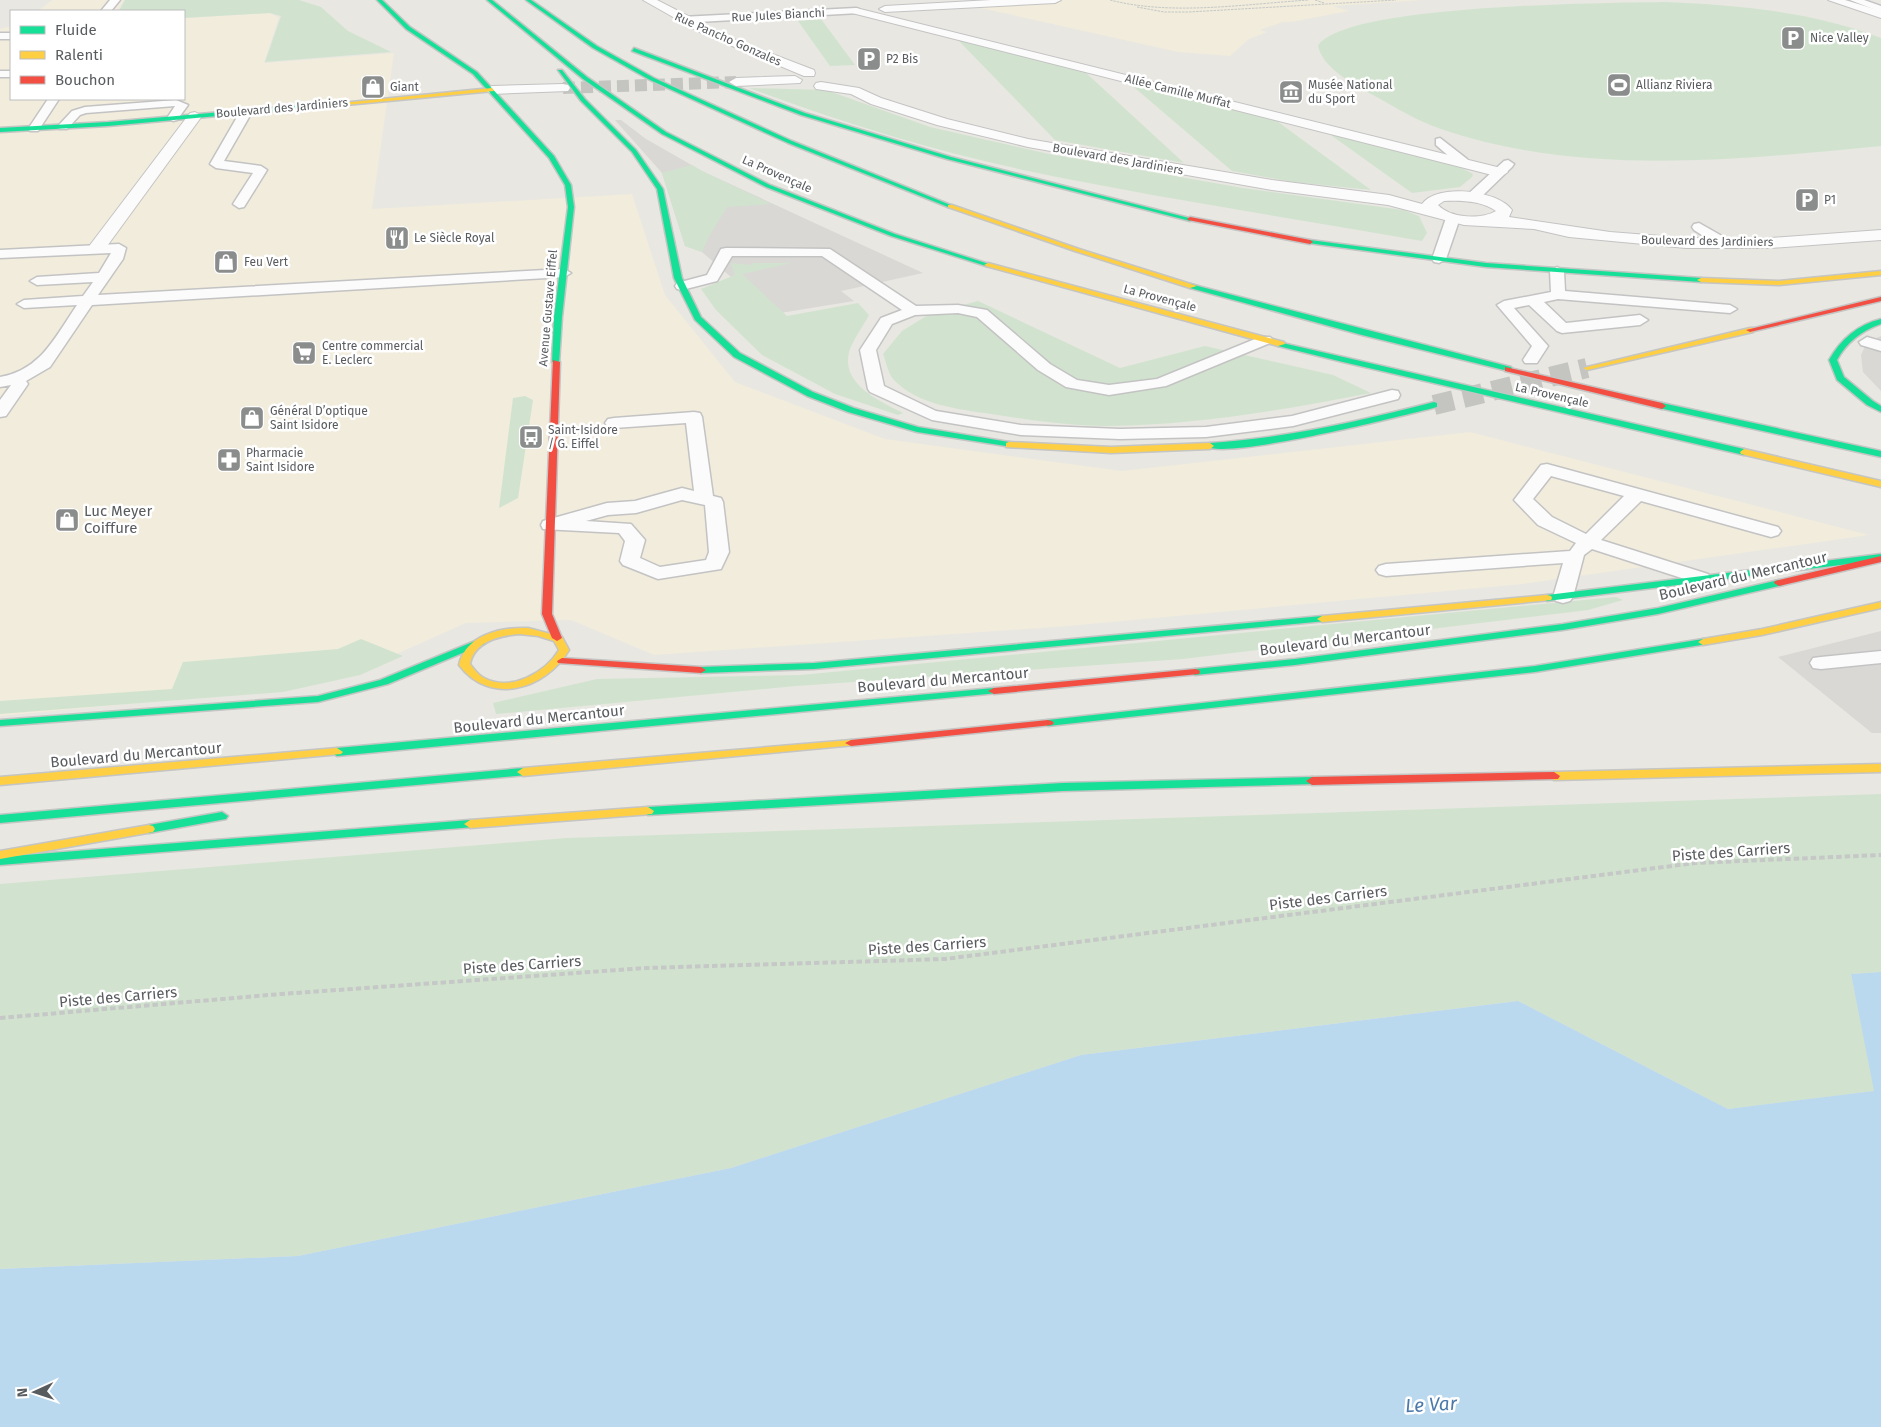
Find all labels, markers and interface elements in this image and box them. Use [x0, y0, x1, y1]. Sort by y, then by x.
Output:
street label: Rue Jules Bianchi [731, 6, 825, 24]
street label: Rue Pancho Gonzales [672, 9, 784, 69]
legend [10, 10, 185, 100]
text: Fluide [55, 21, 97, 39]
parking icon: Nice Valley [1780, 25, 1806, 51]
place label: Nice Valley [1810, 31, 1869, 45]
text: Ralenti [55, 46, 103, 64]
parking icon: P2 Bis [856, 46, 882, 72]
place label: P2 Bis [886, 52, 918, 66]
text: Bouchon [55, 71, 115, 89]
street label: Allée Camille Muffat [1124, 71, 1233, 111]
sports icon: Allianz Riviera [1606, 72, 1632, 98]
shop icon: Giant [360, 74, 386, 100]
place label: Musée National du Sport [1308, 78, 1393, 106]
place label: Allianz Riviera [1636, 78, 1713, 92]
museum icon: Musée National du Sport [1278, 79, 1304, 105]
place label: Giant [390, 80, 420, 94]
street label: Boulevard des Jardiniers [215, 95, 349, 121]
street label: Boulevard des Jardiniers [1051, 141, 1185, 177]
street label: La Provençale [740, 152, 814, 196]
parking icon: P1 [1794, 187, 1820, 213]
place label: P1 [1824, 193, 1836, 207]
restaurant icon: Le Siècle Royal [384, 225, 410, 251]
place label: Le Siècle Royal [414, 231, 495, 245]
street label: Boulevard des Jardiniers [1641, 233, 1774, 249]
shop icon: Feu Vert [213, 249, 239, 275]
street label: Avenue Gustave Eiffel [536, 249, 560, 367]
place label: Feu Vert [244, 255, 289, 269]
street label: La Provençale [1122, 282, 1198, 314]
place label: Centre commercial E. Leclerc [322, 339, 424, 367]
supermarket icon: Centre commercial E. Leclerc [291, 340, 317, 366]
street label: La Provençale [1514, 380, 1590, 410]
place label: Général D’optique Saint Isidore [270, 404, 368, 432]
shop icon: Général D’optique Saint Isidore [239, 405, 265, 431]
place label: Saint-Isidore / G. Eiffel [548, 423, 618, 451]
bus stop icon: Saint-Isidore / G. Eiffel [518, 424, 544, 450]
place label: Pharmacie Saint Isidore [246, 446, 315, 474]
pharmacy icon: Pharmacie Saint Isidore [216, 447, 242, 473]
place label: Luc Meyer Coiffure [84, 502, 152, 537]
shop icon: Luc Meyer Coiffure [54, 507, 80, 533]
street label: Boulevard du Mercantour [1657, 548, 1829, 604]
street label: Boulevard du Mercantour [1259, 621, 1432, 659]
street label: Boulevard du Mercantour [857, 664, 1030, 696]
street label: Boulevard du Mercantour [453, 701, 626, 737]
street label: Boulevard du Mercantour [50, 739, 223, 771]
street label: Piste des Carriers [1671, 839, 1791, 865]
street label: Piste des Carriers [1268, 882, 1388, 914]
street label: Piste des Carriers [867, 933, 987, 959]
street label: Piste des Carriers [462, 952, 582, 978]
street label: Piste des Carriers [58, 983, 178, 1011]
north arrow [10, 1367, 60, 1417]
text: N [14, 1388, 31, 1398]
water label: Le Var [1405, 1392, 1458, 1417]

